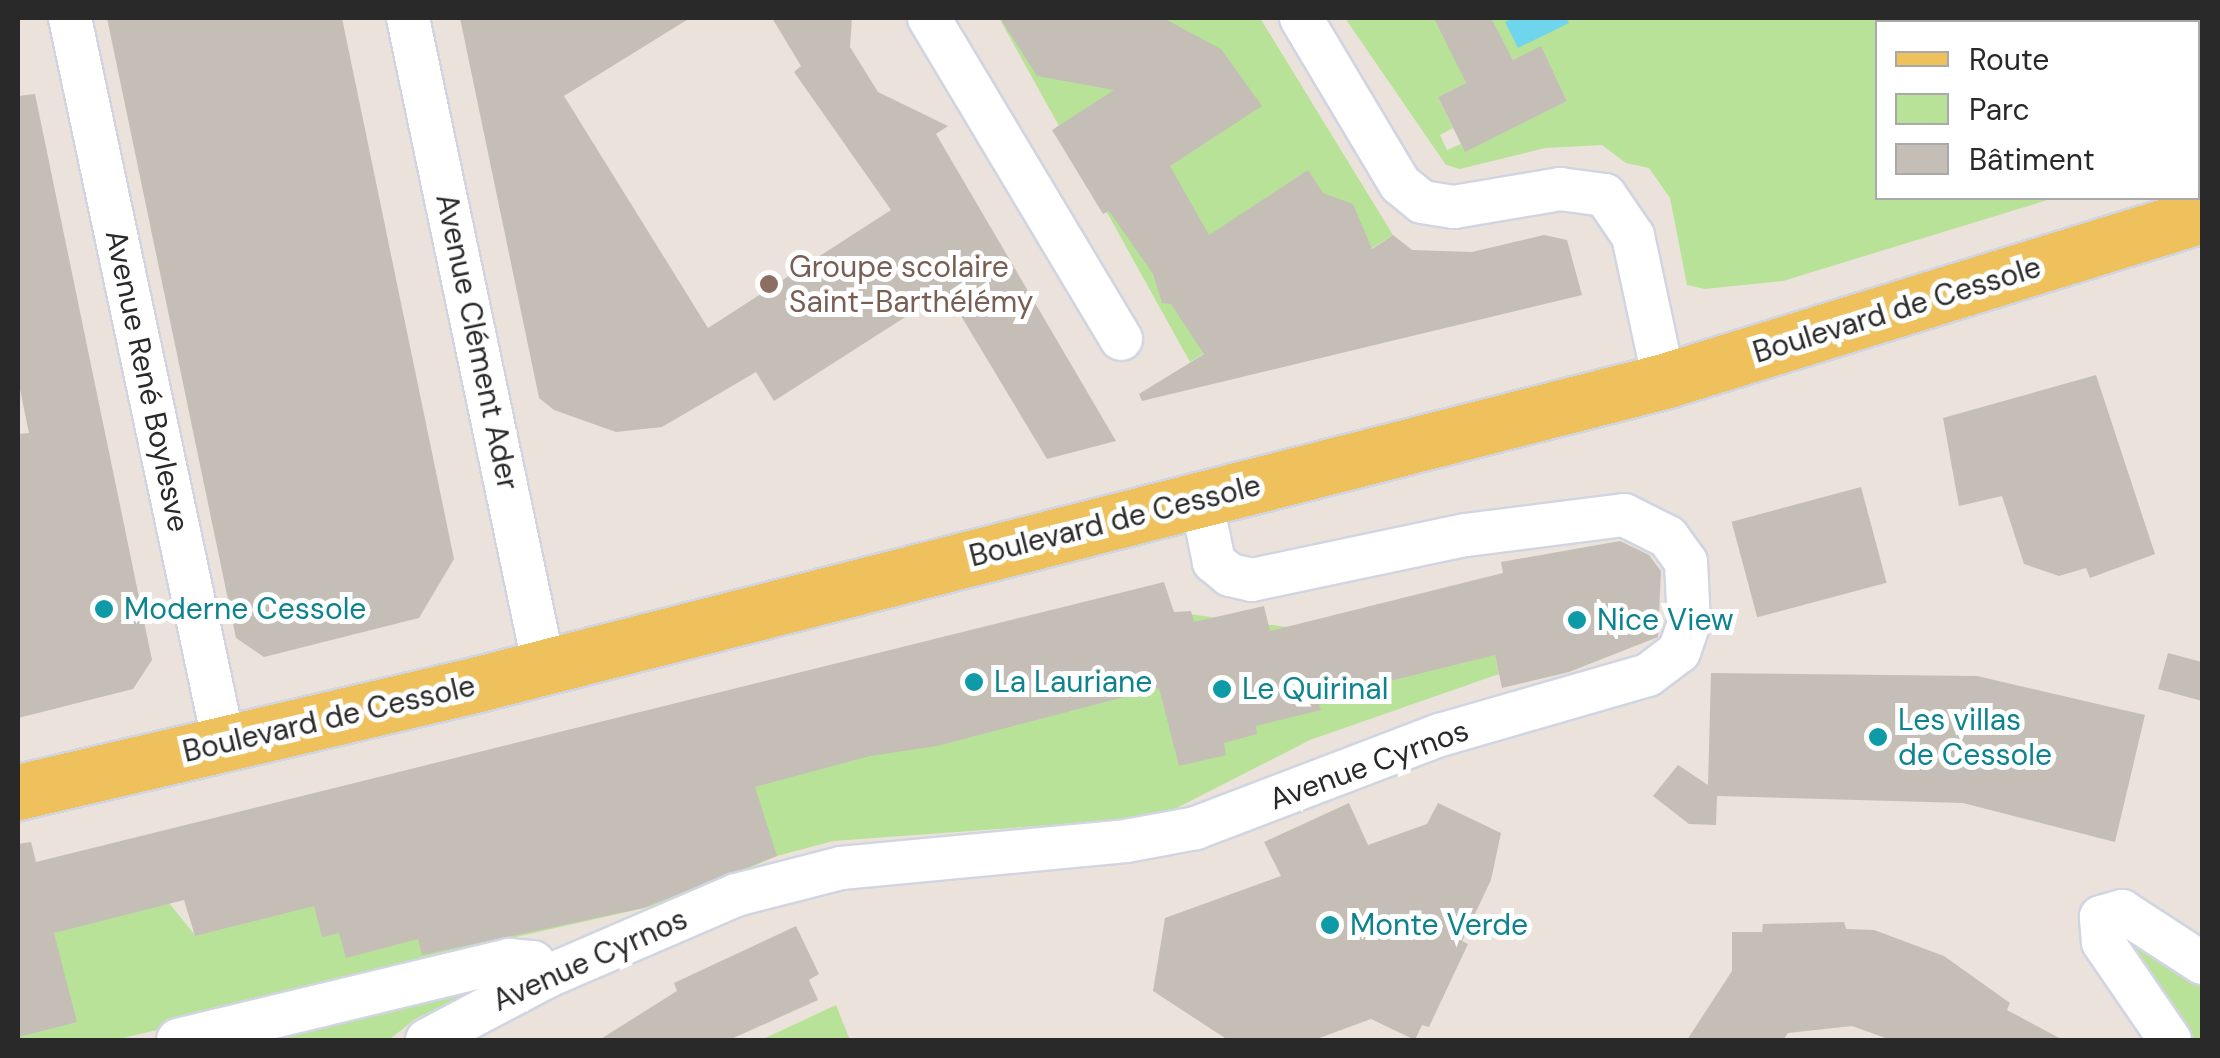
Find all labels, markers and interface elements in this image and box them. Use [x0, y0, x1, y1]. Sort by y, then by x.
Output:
legend [1875, 20, 2200, 200]
text: Route [1969, 40, 2049, 79]
text: Parc [1969, 90, 2030, 129]
text: Bâtiment [1969, 140, 2095, 179]
street label: Avenue Clément Ader [428, 191, 526, 493]
street label: Avenue René Boylesve [97, 227, 197, 535]
place label: Groupe scolaire Saint-Barthélémy [789, 249, 1033, 320]
street label: Boulevard de Cessole [1749, 249, 2045, 371]
marker: Groupe scolaire Saint-Barthélémy [758, 273, 780, 295]
street label: Boulevard de Cessole [966, 467, 1264, 575]
place label: Moderne Cessole [124, 591, 366, 627]
marker: Moderne Cessole [93, 598, 115, 620]
place label: Nice View [1597, 602, 1734, 638]
marker: Nice View [1566, 609, 1588, 631]
place label: La Lauriane [994, 664, 1152, 700]
street label: Boulevard de Cessole [179, 668, 479, 770]
marker: La Lauriane [963, 671, 985, 693]
place label: Le Quirinal [1242, 671, 1388, 707]
marker: Le Quirinal [1211, 678, 1233, 700]
place label: Les villas de Cessole [1898, 702, 2052, 772]
street label: Avenue Cyrnos [1265, 712, 1473, 818]
marker: Les villas de Cessole [1867, 726, 1889, 748]
street label: Avenue Cyrnos [487, 901, 693, 1019]
place label: Monte Verde [1350, 907, 1528, 943]
marker: Monte Verde [1319, 914, 1341, 936]

